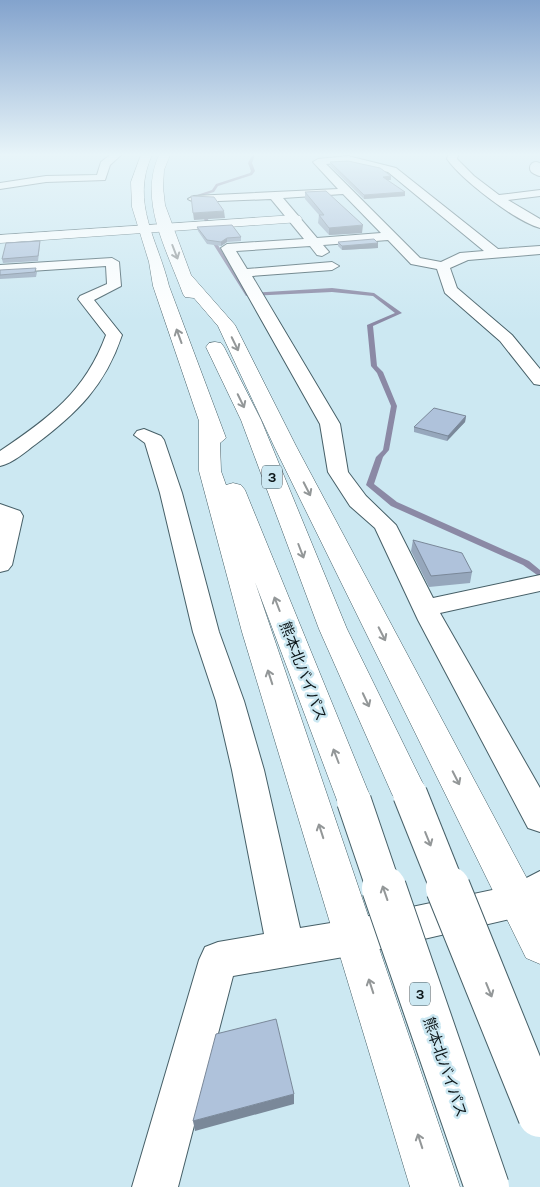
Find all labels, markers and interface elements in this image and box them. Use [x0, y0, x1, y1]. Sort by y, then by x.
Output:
one-way arrow [171, 244, 180, 259]
one-way arrow [174, 329, 183, 345]
one-way arrow [230, 336, 240, 351]
one-way arrow [236, 393, 246, 408]
road number: 3 [262, 466, 282, 488]
one-way arrow [303, 481, 312, 496]
one-way arrow [297, 543, 306, 559]
one-way arrow [272, 597, 281, 612]
street label: 熊本北バイパス [276, 619, 330, 723]
one-way arrow [377, 626, 387, 641]
one-way arrow [265, 669, 275, 685]
one-way arrow [362, 692, 371, 707]
one-way arrow [331, 748, 340, 764]
one-way arrow [452, 770, 461, 785]
one-way arrow [316, 824, 325, 839]
one-way arrow [424, 831, 433, 846]
one-way arrow [380, 886, 389, 901]
one-way arrow [366, 978, 375, 994]
road number: 3 [410, 982, 430, 1006]
one-way arrow [485, 982, 494, 997]
street label: 熊本北バイパス [419, 1015, 471, 1119]
one-way arrow [415, 1133, 425, 1149]

